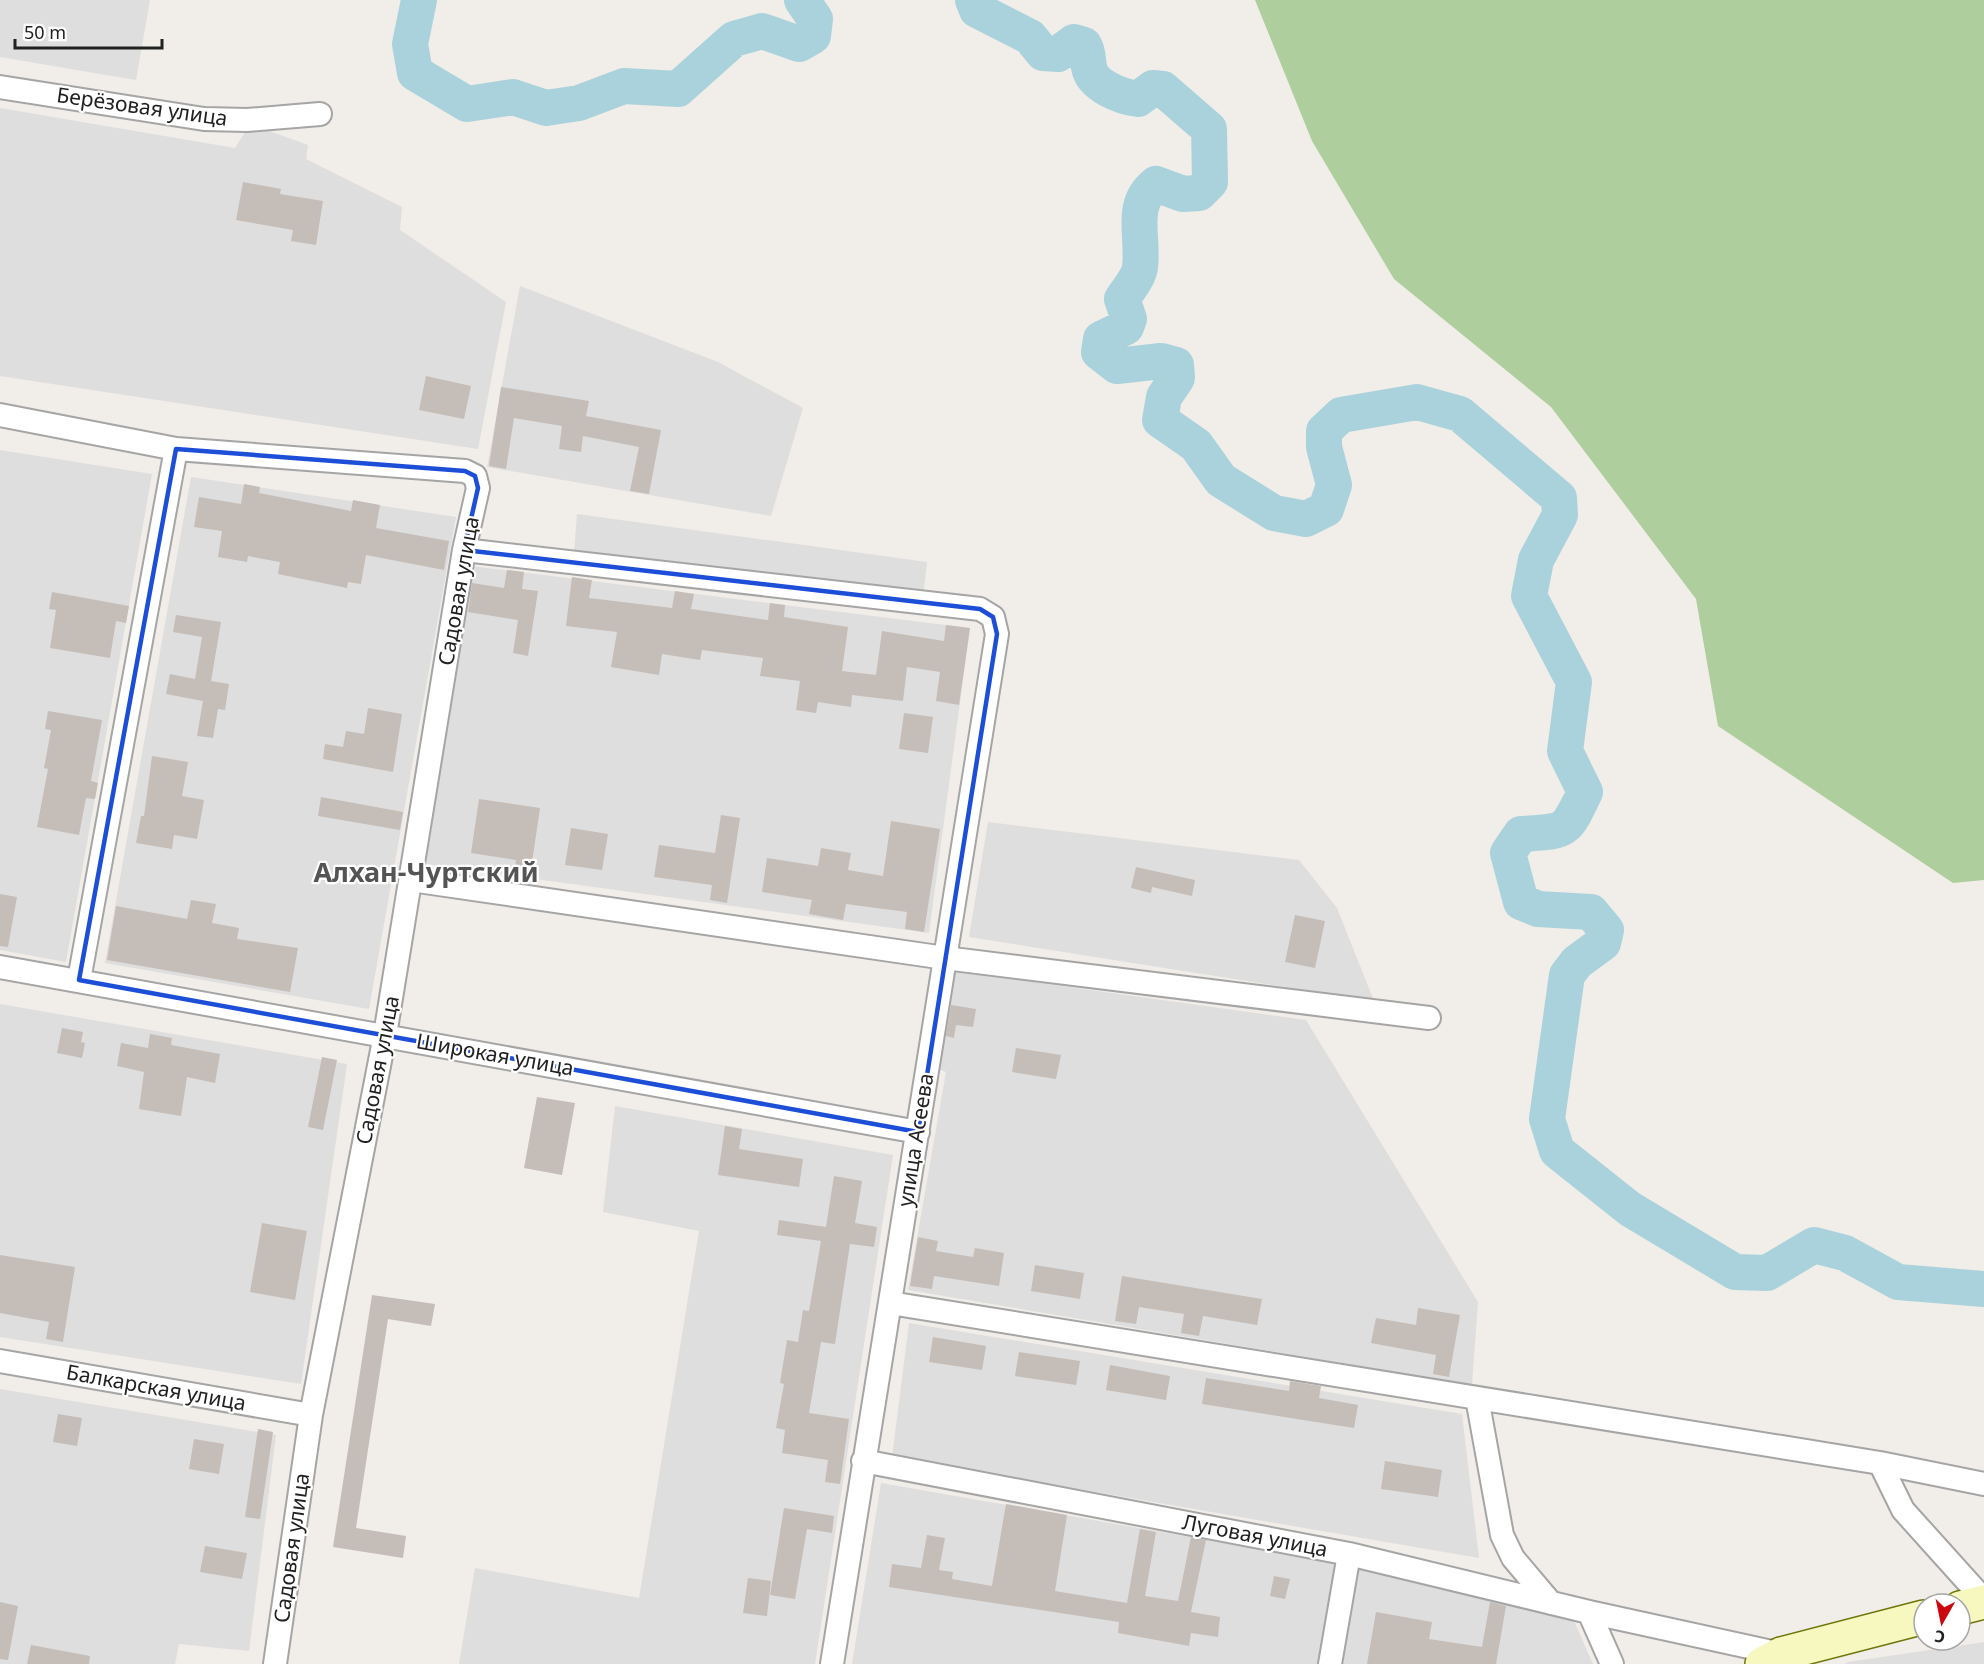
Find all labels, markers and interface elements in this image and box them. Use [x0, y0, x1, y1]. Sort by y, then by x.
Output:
scale bar [15, 12, 162, 50]
text: 50 m [24, 20, 66, 44]
street label: Берёзовая улица [55, 80, 229, 132]
street label: Садовая улица [431, 514, 485, 668]
district label: Алхан-Чуртский [313, 853, 539, 890]
street label: Садовая улица [349, 993, 405, 1147]
street label: Широкая улица [414, 1026, 576, 1082]
street label: улица Асеева [891, 1071, 939, 1209]
street label: Балкарская улица [64, 1357, 248, 1417]
street label: Садовая улица [267, 1471, 315, 1625]
street label: Луговая улица [1180, 1507, 1330, 1563]
north arrow [1912, 1592, 1972, 1652]
text: С [1933, 1625, 1946, 1648]

